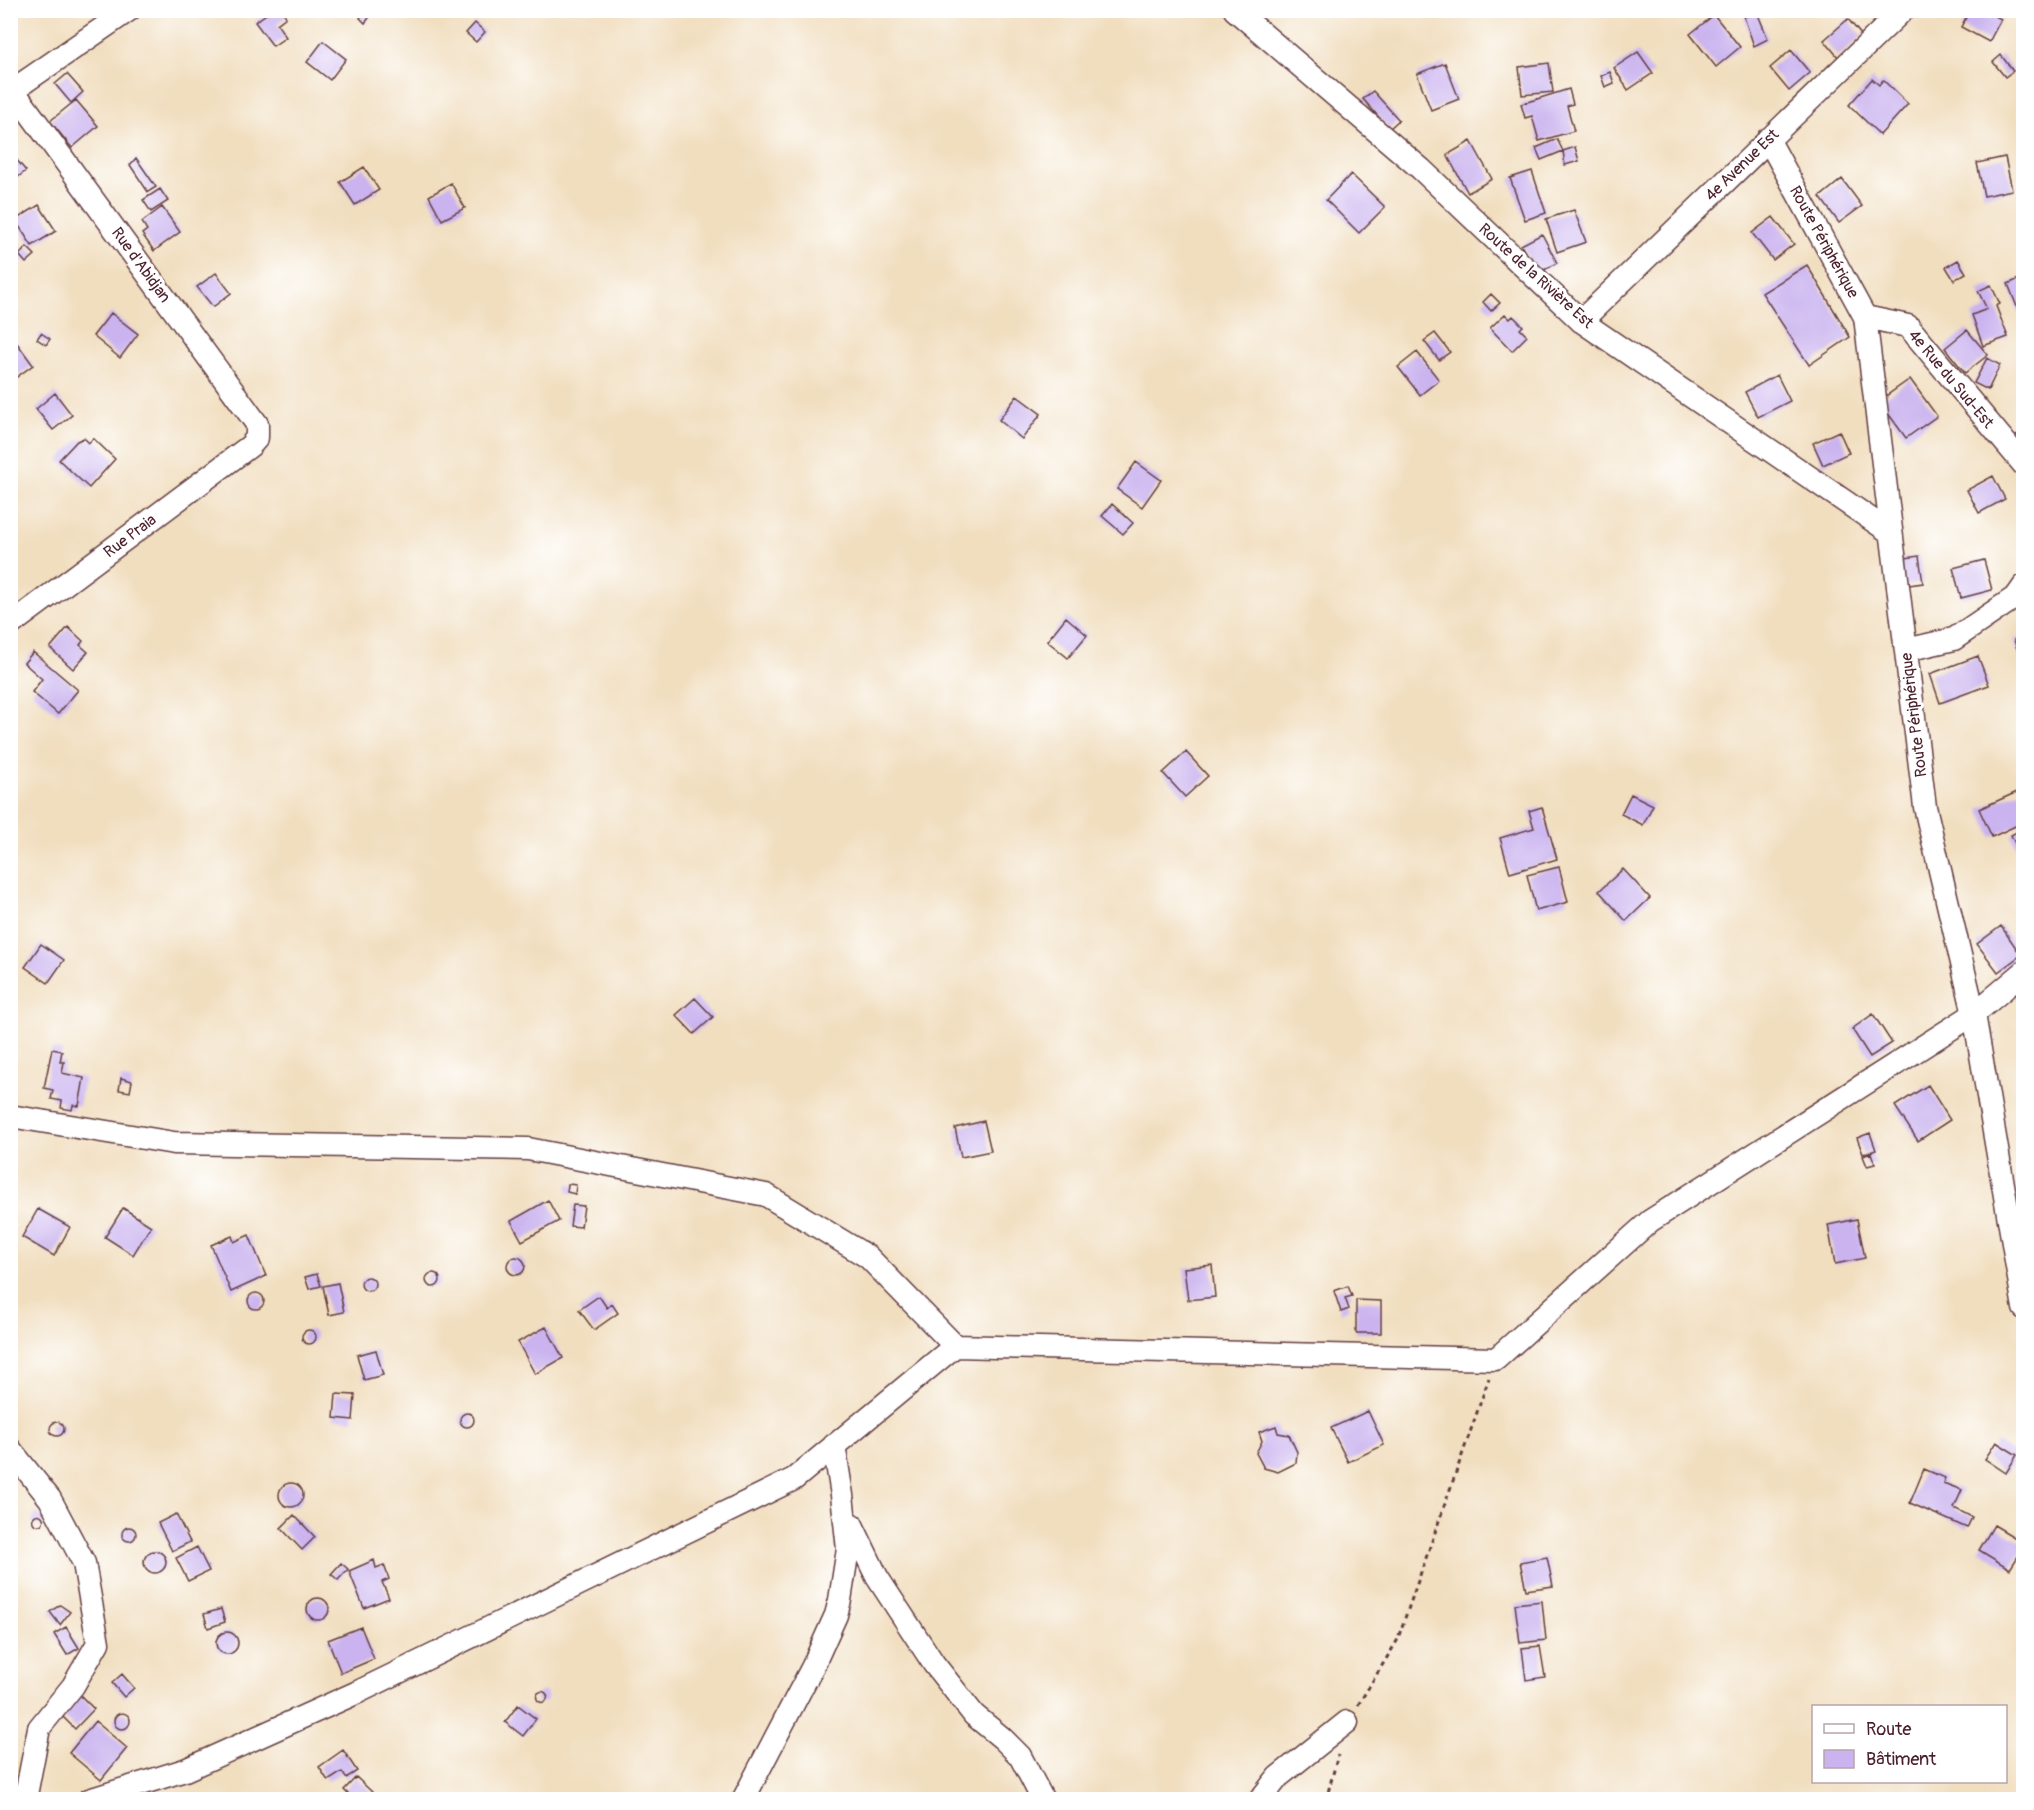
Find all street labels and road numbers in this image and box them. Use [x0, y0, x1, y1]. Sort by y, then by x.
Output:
street label: 4e Avenue Est [1701, 124, 1784, 205]
street label: Route Périphérique [1785, 182, 1863, 302]
street label: Route de la Rivière Est [1474, 219, 1598, 333]
street label: Rue d'Abidjan [107, 223, 175, 307]
street label: 4e Rue du Sud-Est [1904, 326, 1998, 433]
street label: Rue Praia [100, 510, 160, 562]
street label: Route Périphérique [1896, 652, 1932, 778]

